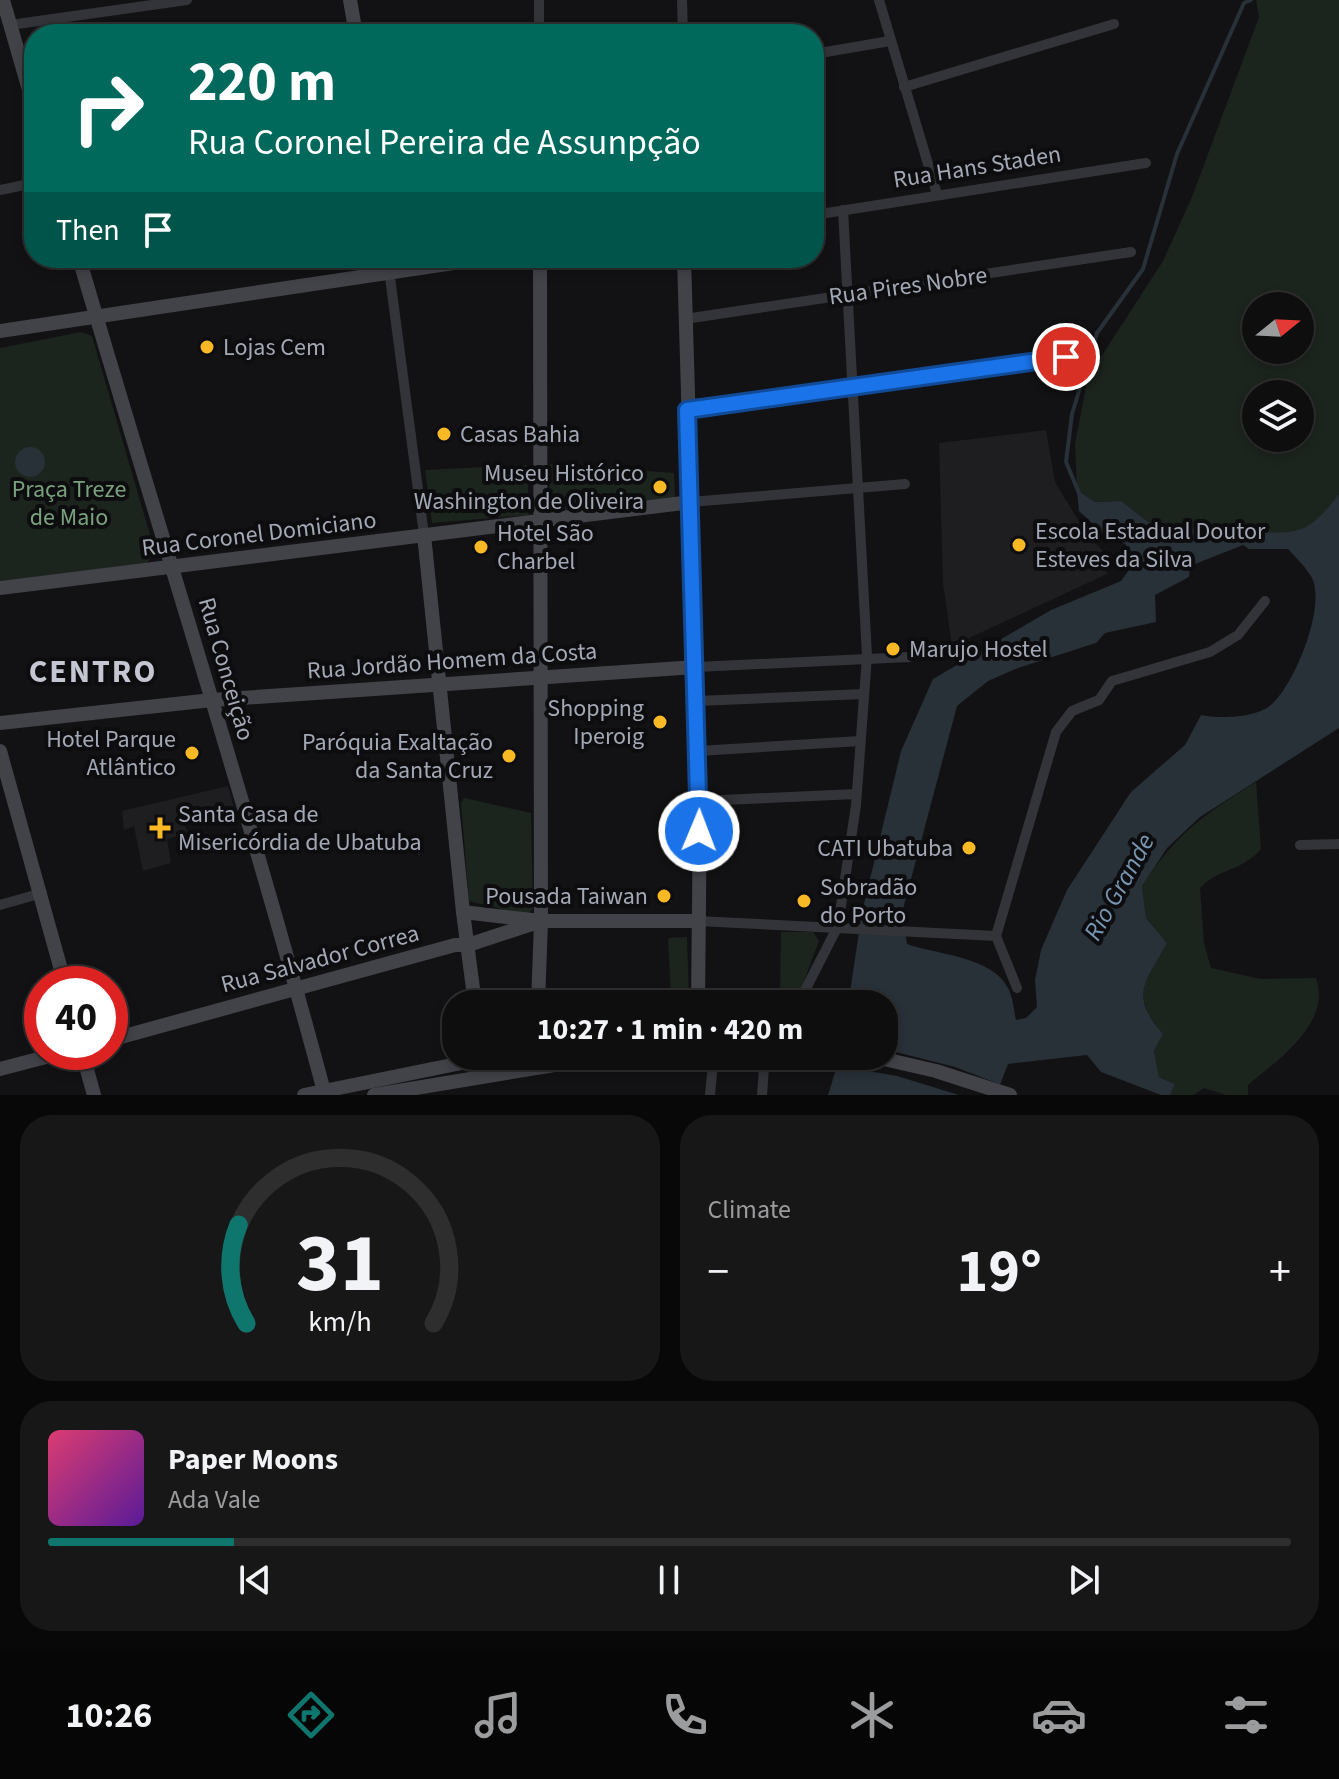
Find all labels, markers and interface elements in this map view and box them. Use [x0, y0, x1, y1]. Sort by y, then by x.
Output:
text: 220 m [188, 43, 336, 122]
icon: right [56, 56, 160, 160]
text: Rua Coronel Pereira de Assunpção [188, 117, 701, 168]
street label: Rua Hans Staden [890, 136, 1064, 198]
icon: arrive [136, 208, 180, 252]
text: Then [56, 209, 120, 252]
street label: Rua Pires Nobre [826, 258, 990, 314]
north arrow [1242, 292, 1314, 364]
map controls [1242, 292, 1314, 452]
pin [1032, 323, 1100, 391]
place label: Lojas Cem [223, 330, 326, 365]
icon: arrive [1044, 335, 1088, 379]
marker: Lojas Cem [198, 338, 216, 356]
button: layers [1242, 380, 1314, 452]
place label: Casas Bahia [460, 417, 580, 452]
marker: Casas Bahia [435, 425, 453, 443]
place label: Museu Histórico Washington de Oliveira [414, 456, 644, 519]
park label: Praça Treze de Maio [12, 472, 126, 535]
marker: Museu Histórico Washington de Oliveira [651, 478, 669, 496]
street label: Rua Coronel Domiciano [140, 502, 378, 566]
place label: Escola Estadual Doutor Esteves da Silva [1035, 514, 1266, 577]
place label: Hotel São Charbel [497, 516, 594, 579]
marker: Escola Estadual Doutor Esteves da Silva [1010, 536, 1028, 554]
marker: Hotel São Charbel [472, 538, 490, 556]
street label: Rua Conceição [189, 593, 263, 745]
place label: Marujo Hostel [909, 632, 1048, 667]
street label: Rua Jordão Homem da Costa [306, 633, 598, 689]
marker: Marujo Hostel [884, 640, 902, 658]
district label: CENTRO [29, 649, 157, 695]
place label: Shopping Iperoig [547, 691, 644, 754]
marker: Shopping Iperoig [651, 713, 669, 731]
place label: Hotel Parque Atlântico [46, 722, 176, 785]
place label: Paróquia Exaltação da Santa Cruz [302, 725, 493, 788]
marker: Hotel Parque Atlântico [183, 744, 201, 762]
marker: Paróquia Exaltação da Santa Cruz [500, 747, 518, 765]
position arrow [657, 789, 741, 873]
place label: Santa Casa de Misericórdia de Ubatuba [178, 797, 422, 860]
marker: Santa Casa de Misericórdia de Ubatuba [149, 817, 171, 839]
water label: Rio Grande [1074, 827, 1164, 947]
place label: CATI Ubatuba [817, 831, 953, 866]
marker: CATI Ubatuba [960, 839, 978, 857]
place label: Sobradão do Porto [820, 870, 917, 933]
place label: Pousada Taiwan [485, 879, 648, 914]
marker: Pousada Taiwan [655, 887, 673, 905]
marker: Sobradão do Porto [795, 892, 813, 910]
street label: Rua Salvador Correa [217, 916, 423, 1002]
speed limit sign: 40 [24, 966, 128, 1070]
text: 10:27 · 1 min · 420 m [537, 1008, 803, 1051]
text: Climate [708, 1191, 791, 1228]
text: 31 [296, 1205, 384, 1323]
text: 19° [957, 1230, 1042, 1315]
text: − [708, 1241, 729, 1304]
text: + [1269, 1241, 1291, 1304]
text: km/h [308, 1302, 371, 1342]
text: Paper Moons [168, 1438, 338, 1481]
text: Ada Vale [168, 1481, 260, 1518]
icon: previous [233, 1558, 277, 1602]
icon: pause [647, 1558, 691, 1602]
icon: next [1062, 1558, 1106, 1602]
icon: directions [283, 1687, 339, 1743]
icon: music [470, 1687, 526, 1743]
icon: phone [657, 1687, 713, 1743]
icon: climate [844, 1687, 900, 1743]
icon: car [1031, 1687, 1087, 1743]
icon: filters [1218, 1687, 1274, 1743]
text: 10:26 [65, 1690, 152, 1741]

